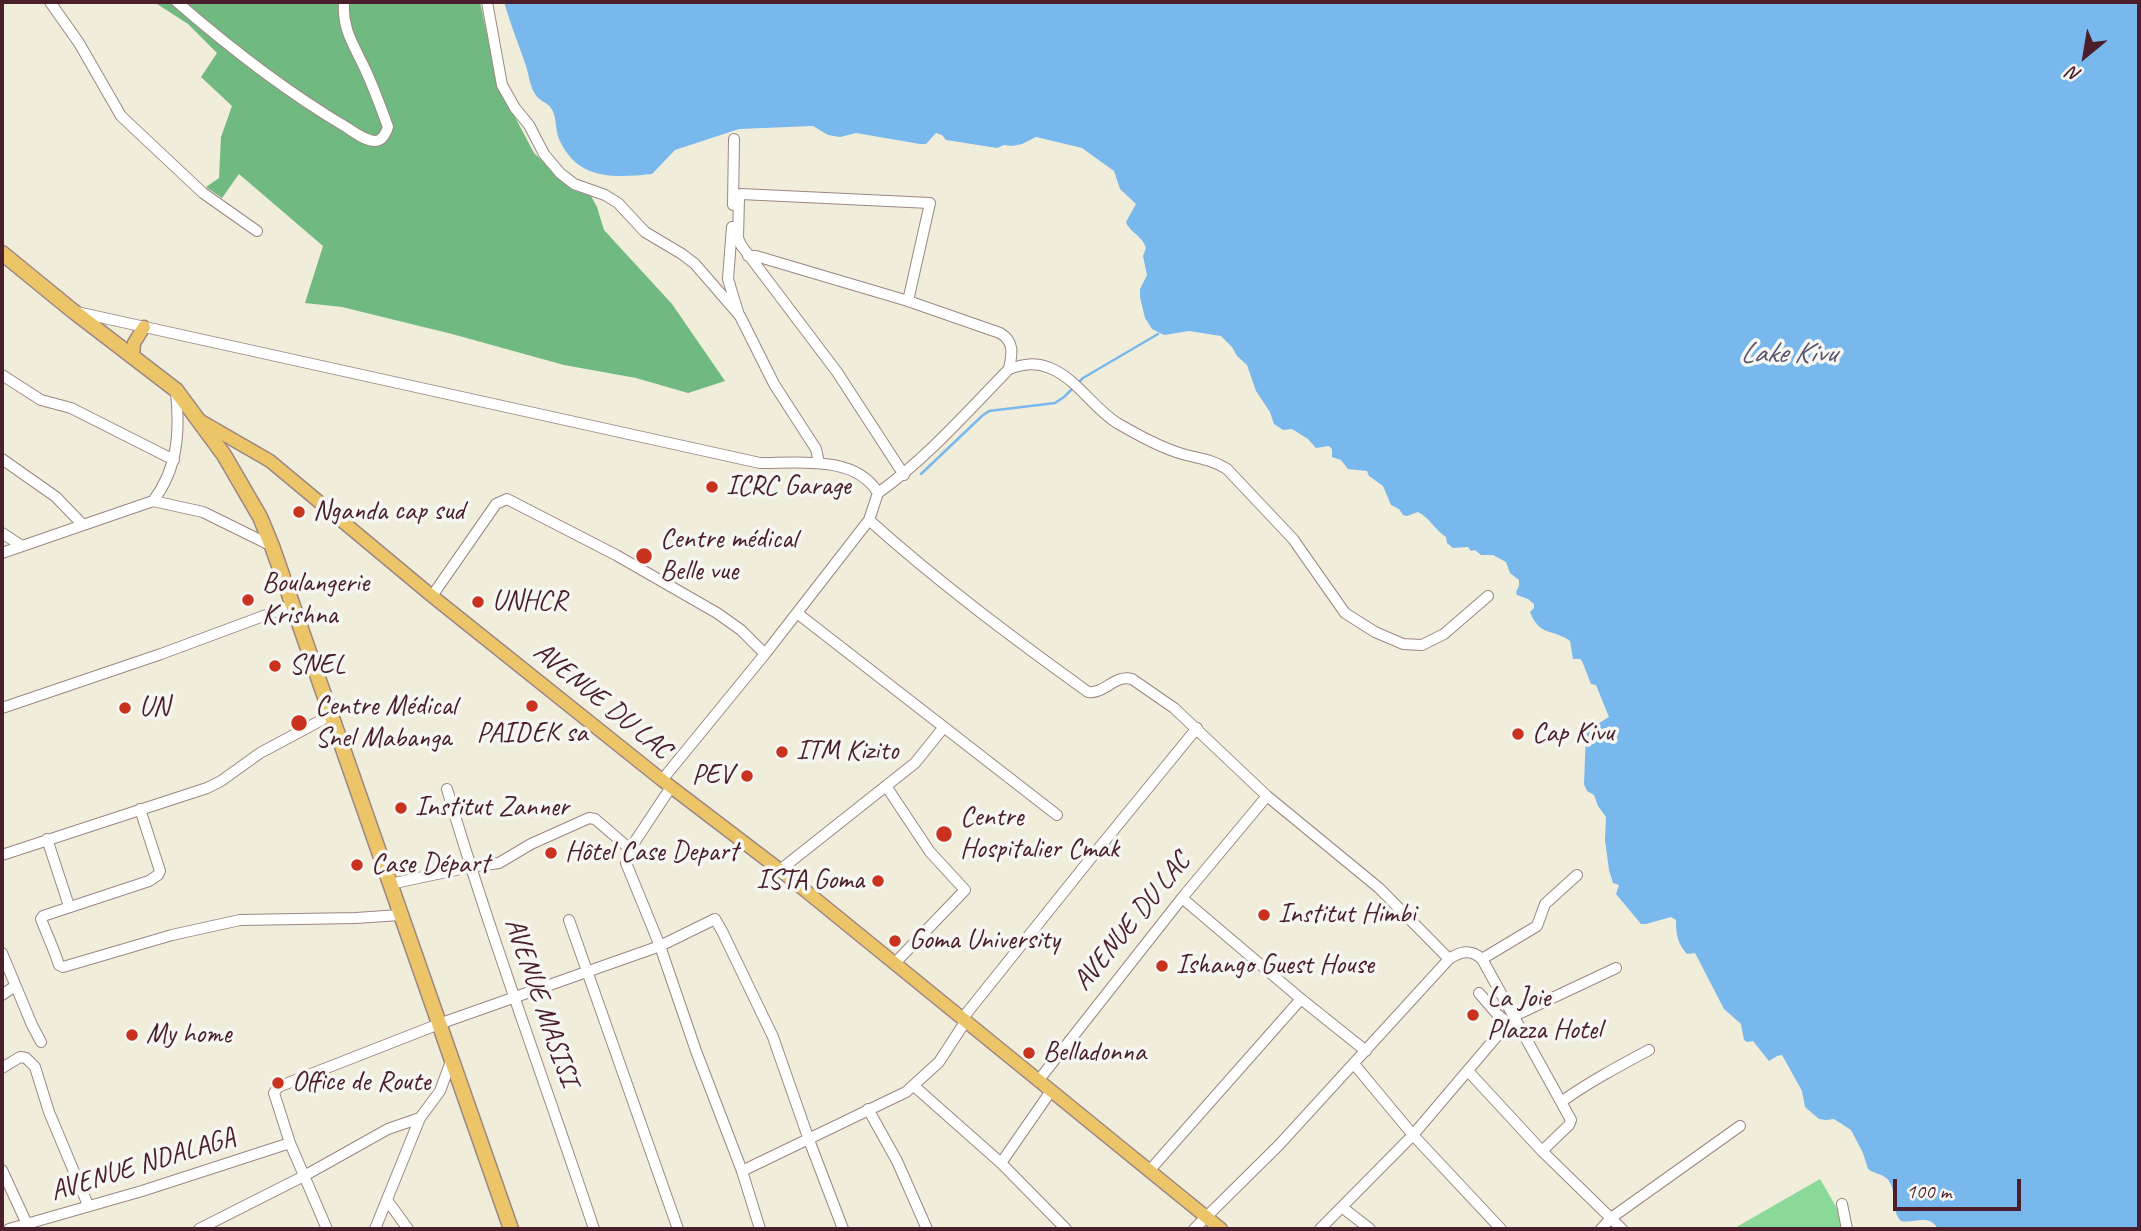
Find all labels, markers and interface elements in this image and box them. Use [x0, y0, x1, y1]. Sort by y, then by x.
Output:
north arrow [2050, 21, 2120, 91]
text: N [2063, 61, 2086, 88]
water label: Lake Kivu [1740, 336, 1836, 372]
place label: ICRC Garage [726, 470, 851, 504]
marker: ICRC Garage [704, 479, 720, 495]
place label: Nganda cap sud [313, 495, 464, 529]
marker: Nganda cap sud [291, 504, 307, 520]
place label: Centre médical Belle vue [660, 523, 797, 589]
marker: Centre médical Belle vue [634, 546, 654, 566]
place label: Boulangerie Krishna [262, 567, 369, 633]
place label: UNHCR [492, 585, 567, 619]
marker: Boulangerie Krishna [240, 592, 256, 608]
marker: UNHCR [470, 594, 486, 610]
street label: AVENUE DU LAC [526, 635, 678, 767]
place label: SNEL [289, 649, 345, 683]
marker: SNEL [267, 658, 283, 674]
place label: Centre Médical Snel Mabanga [315, 690, 456, 756]
place label: UN [139, 691, 169, 725]
marker: PAIDEK sa [524, 698, 540, 714]
marker: UN [117, 700, 133, 716]
marker: Centre Médical Snel Mabanga [289, 713, 309, 733]
place label: PAIDEK sa [477, 717, 587, 751]
place label: Cap Kivu [1532, 717, 1614, 751]
marker: Cap Kivu [1510, 726, 1526, 742]
place label: ITM Kizito [796, 735, 899, 769]
marker: ITM Kizito [774, 744, 790, 760]
place label: PEV [692, 759, 733, 793]
marker: PEV [739, 768, 755, 784]
place label: Institut Zanner [415, 791, 569, 825]
marker: Institut Zanner [393, 800, 409, 816]
place label: Centre Hospitalier Cmak [960, 801, 1119, 867]
marker: Centre Hospitalier Cmak [934, 824, 954, 844]
place label: Hôtel Case Depart [565, 836, 738, 870]
marker: Hôtel Case Depart [543, 845, 559, 861]
street label: AVENUE DU LAC [1066, 846, 1198, 998]
place label: Case Départ [371, 848, 489, 882]
marker: Case Départ [349, 857, 365, 873]
place label: ISTA Goma [756, 864, 864, 898]
marker: ISTA Goma [870, 873, 886, 889]
place label: Institut Himbi [1278, 898, 1416, 932]
marker: Institut Himbi [1256, 907, 1272, 923]
street label: AVENUE MASISI [497, 914, 585, 1090]
place label: Goma University [909, 924, 1060, 958]
marker: Goma University [887, 933, 903, 949]
place label: Ishango Guest House [1176, 949, 1374, 983]
marker: Ishango Guest House [1154, 958, 1170, 974]
place label: La Joie Plazza Hotel [1487, 982, 1602, 1048]
marker: La Joie Plazza Hotel [1465, 1007, 1481, 1023]
place label: My home [146, 1018, 231, 1052]
marker: My home [124, 1027, 140, 1043]
place label: Belladonna [1043, 1036, 1146, 1070]
marker: Belladonna [1021, 1045, 1037, 1061]
place label: Office de Route [292, 1066, 430, 1100]
marker: Office de Route [270, 1075, 286, 1091]
street label: AVENUE NDALAGA [46, 1121, 240, 1209]
scale bar [1896, 1164, 2024, 1208]
text: 100 m [1906, 1178, 1951, 1204]

